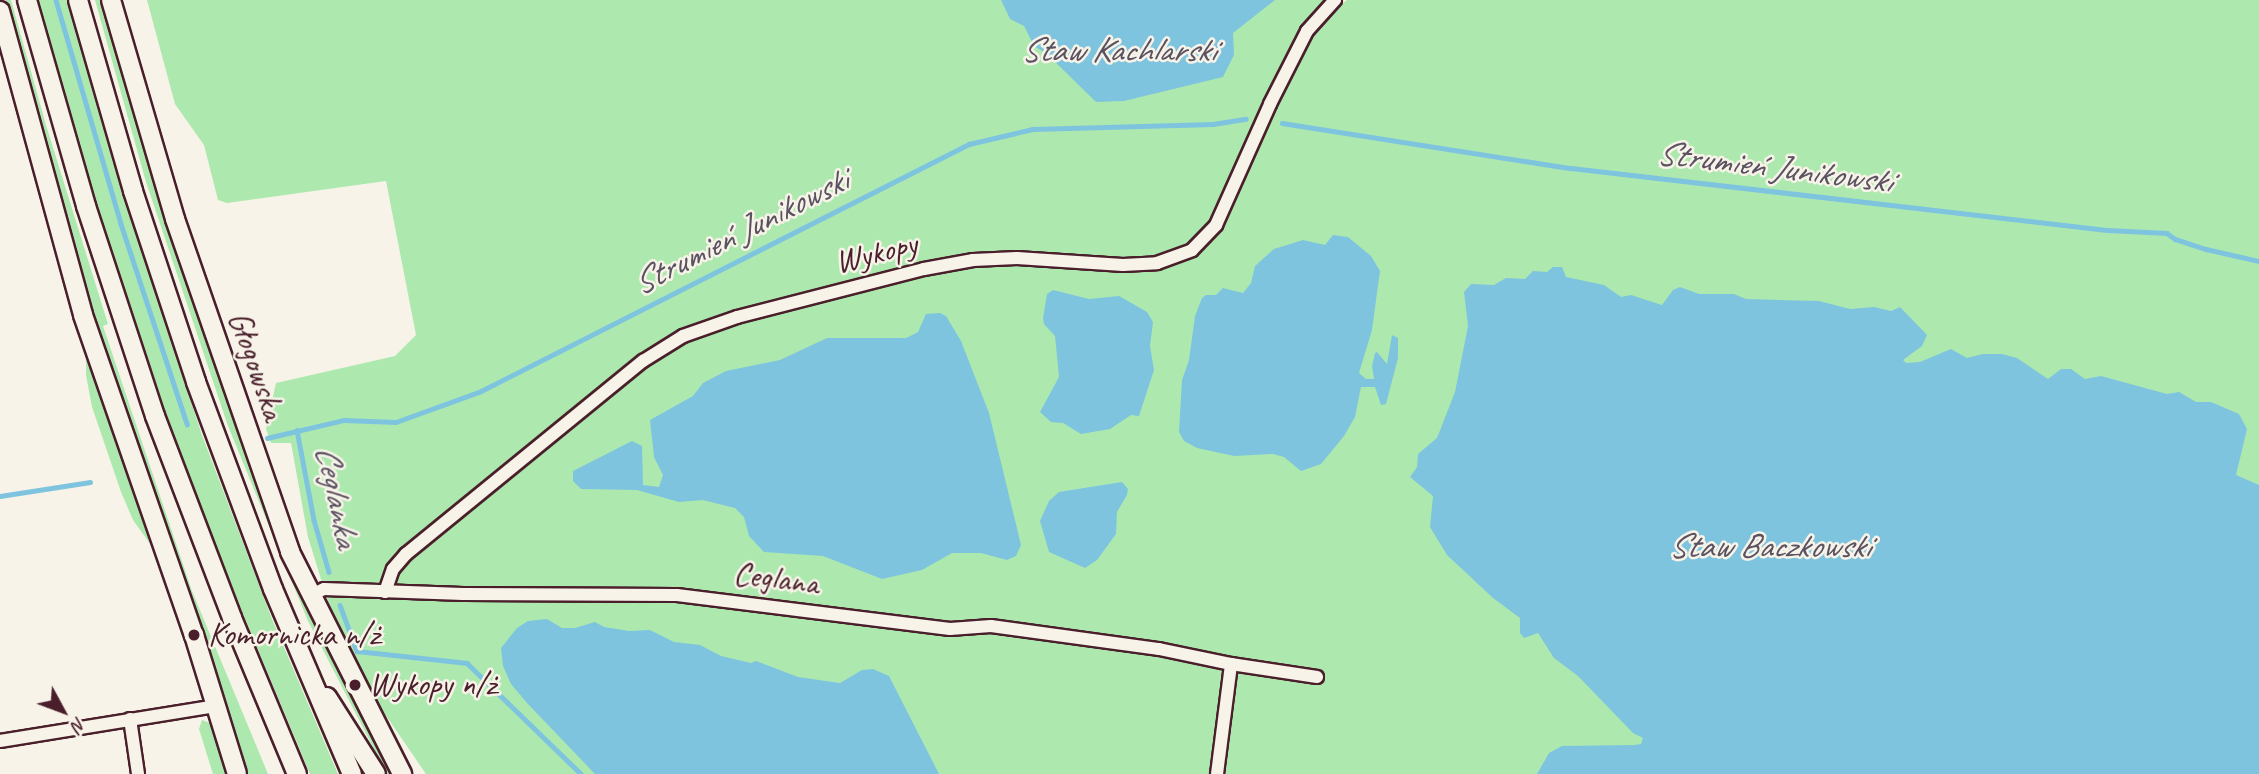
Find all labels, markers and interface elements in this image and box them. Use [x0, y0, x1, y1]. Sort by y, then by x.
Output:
water label: Staw Kachlarski [1021, 29, 1215, 71]
water label: Strumień Junikowski [1654, 132, 1894, 202]
water label: Strumień Junikowski [625, 160, 855, 304]
street label: Wykopy [831, 224, 921, 282]
street label: Głogowska [219, 306, 293, 426]
water label: Ceglanka [306, 441, 368, 551]
water label: Staw Baczkowski [1668, 525, 1870, 567]
street label: Ceglana [731, 554, 821, 604]
place label: Komornicka n/ż [208, 615, 380, 655]
marker: Komornicka n/ż [186, 627, 202, 643]
place label: Wykopy n/ż [369, 665, 496, 705]
north arrow [28, 676, 98, 746]
marker: Wykopy n/ż [347, 677, 363, 693]
text: N [66, 712, 92, 737]

